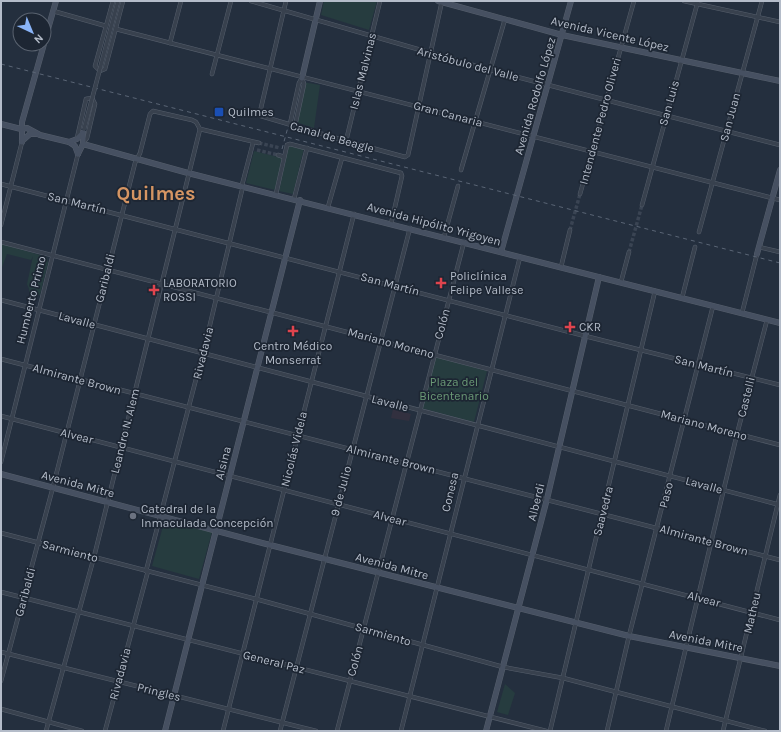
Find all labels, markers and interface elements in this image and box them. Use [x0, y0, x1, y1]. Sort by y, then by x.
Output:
north arrow [12, 12, 52, 52]
street label: Avenida Vicente López [550, 14, 671, 54]
text: N [31, 31, 46, 46]
street label: Islas Malvinas [347, 31, 379, 111]
street label: Avenida Rodolfo López [511, 35, 559, 156]
street label: Aristóbulo del Valle [416, 44, 520, 84]
street label: Intendente Pedro Oliveri [576, 56, 624, 186]
street label: San Luis [656, 79, 682, 127]
street label: San Juan [717, 91, 743, 143]
street label: Gran Canaria [412, 98, 484, 130]
place label: Quilmes [228, 105, 274, 119]
marker: Quilmes [213, 106, 225, 118]
street label: Canal de Beagle [288, 118, 376, 156]
district label: Quilmes [116, 182, 196, 205]
street label: San Martín [46, 189, 108, 217]
street label: Avenida Hipólito Yrigoyen [365, 199, 503, 249]
street label: Garibaldi [92, 252, 118, 304]
street label: Humberto Primo [13, 254, 49, 346]
street label: San Martín [359, 269, 421, 299]
place label: Policlínica Felipe Vallese [450, 269, 523, 297]
place label: LABORATORIO ROSSI [163, 276, 237, 304]
marker: Policlínica Felipe Vallese [435, 277, 447, 289]
marker: LABORATORIO ROSSI [148, 284, 160, 296]
street label: Colón [431, 307, 453, 341]
street label: Lavalle [57, 308, 97, 332]
place label: CKR [579, 320, 601, 334]
marker: CKR [564, 321, 576, 333]
street label: Rivadavia [190, 325, 216, 381]
marker: Centro Médico Monserrat [287, 325, 299, 337]
street label: Mariano Moreno [346, 325, 436, 361]
place label: Centro Médico Monserrat [254, 339, 332, 367]
street label: San Martín [673, 352, 735, 380]
street label: Almirante Brown [31, 360, 123, 398]
park label: Plaza del Bicentenario [419, 375, 489, 403]
street label: Castelli [734, 375, 758, 419]
street label: Leandro N. Alem [108, 387, 142, 475]
street label: Lavalle [370, 392, 410, 414]
street label: Mariano Moreno [659, 407, 749, 443]
street label: Nicolás Videla [278, 410, 310, 488]
street label: Alvear [59, 425, 96, 447]
street label: Almirante Brown [345, 441, 437, 477]
street label: Alsina [212, 445, 234, 481]
street label: 9 de Julio [328, 464, 354, 518]
street label: Avenida Mitre [40, 468, 116, 500]
street label: Conesa [439, 471, 461, 513]
street label: Lavalle [684, 473, 724, 497]
street label: Paso [656, 481, 676, 509]
street label: Alberdi [525, 482, 547, 522]
street label: Saavedra [590, 485, 616, 537]
place label: Catedral de la Inmaculada Concepción [141, 502, 274, 530]
street label: Alvear [372, 507, 409, 529]
marker: Catedral de la Inmaculada Concepción [128, 511, 138, 521]
street label: Almirante Brown [658, 521, 750, 559]
street label: Sarmiento [40, 537, 100, 565]
street label: Avenida Mitre [354, 550, 430, 582]
street label: Garibaldi [12, 566, 38, 618]
street label: Alvear [686, 588, 723, 610]
street label: Matheu [740, 591, 764, 635]
street label: Sarmiento [353, 619, 413, 649]
street label: Avenida Mitre [668, 627, 744, 655]
street label: Colón [344, 644, 366, 678]
street label: Rivadavia [106, 646, 134, 702]
street label: General Paz [242, 648, 307, 677]
street label: Pringles [136, 680, 182, 704]

